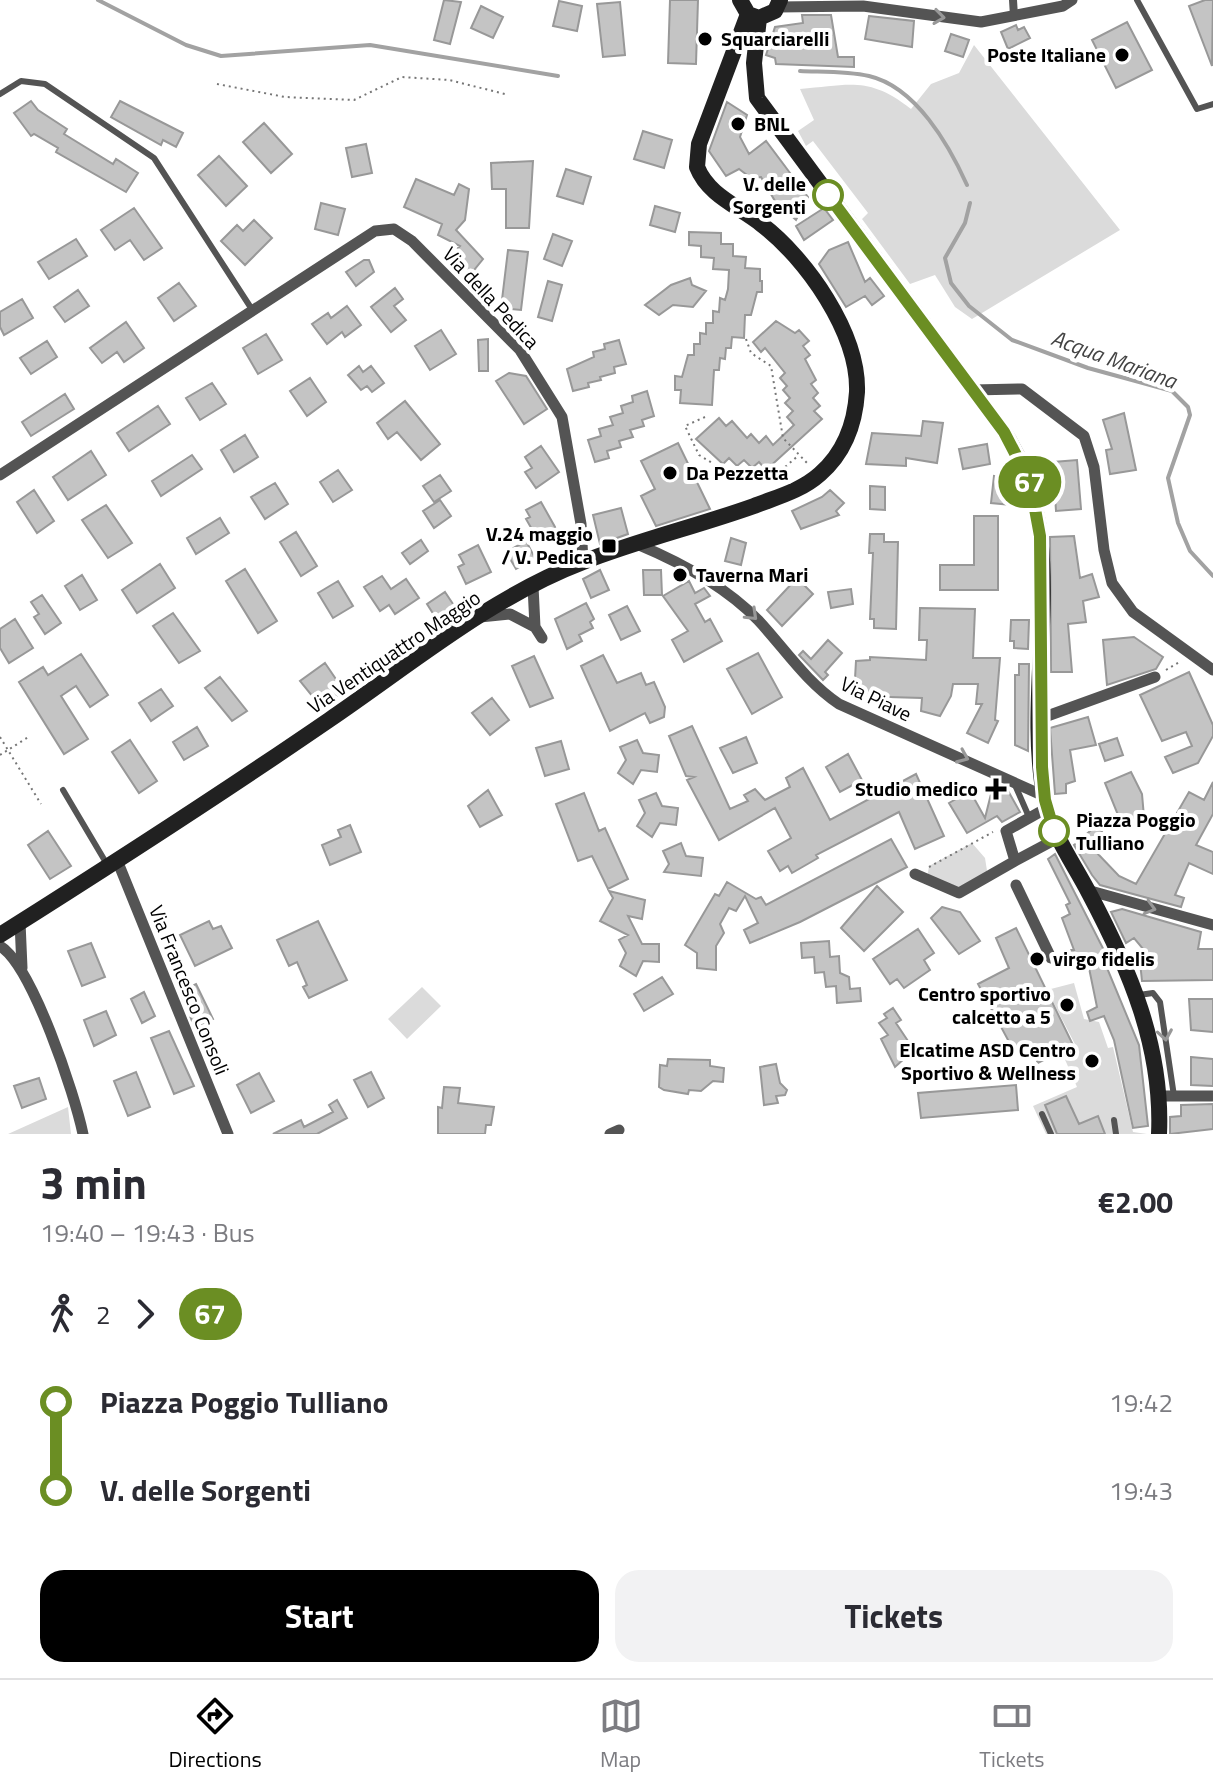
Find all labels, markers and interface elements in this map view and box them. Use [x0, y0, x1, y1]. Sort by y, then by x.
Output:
one-way arrow [933, 8, 946, 25]
place label: Squarciarelli [721, 23, 829, 54]
marker: Squarciarelli [696, 30, 714, 48]
place label: Poste Italiane [987, 39, 1106, 70]
marker: Poste Italiane [1113, 46, 1131, 64]
place label: BNL [754, 108, 790, 139]
marker: BNL [729, 115, 747, 133]
place label: V. delle Sorgenti [733, 168, 806, 222]
marker: V. delle Sorgenti [813, 180, 843, 210]
street label: Via della Pedica [436, 239, 547, 356]
water label: Acqua Mariana [1047, 321, 1183, 398]
line badge: 67 [994, 456, 1066, 508]
place label: Da Pezzetta [686, 457, 789, 488]
text: 67 [1014, 460, 1046, 503]
marker: Da Pezzetta [661, 464, 679, 482]
place label: V.24 maggio / V. Pedica [486, 518, 593, 572]
marker: V.24 maggio / V. Pedica [600, 537, 618, 555]
place label: Taverna Mari [696, 559, 808, 590]
marker: Taverna Mari [671, 566, 689, 584]
street label: Via Ventiquattro Maggio [301, 582, 486, 721]
one-way arrow [743, 606, 757, 620]
street label: Via Piave [835, 668, 917, 729]
one-way arrow [955, 748, 969, 764]
place label: Studio medico [855, 773, 978, 804]
marker: Studio medico [985, 778, 1007, 800]
place label: Piazza Poggio Tulliano [1076, 804, 1196, 858]
marker: Piazza Poggio Tulliano [1039, 816, 1069, 846]
one-way arrow [1143, 898, 1156, 915]
street label: Via Francesco Consoli [141, 900, 238, 1079]
place label: virgo fidelis [1053, 943, 1155, 974]
marker: virgo fidelis [1028, 950, 1046, 968]
place label: Centro sportivo calcetto a 5 [918, 978, 1051, 1032]
marker: Centro sportivo calcetto a 5 [1058, 996, 1076, 1014]
one-way arrow [1156, 1028, 1173, 1041]
place label: Elcatime ASD Centro Sportivo & Wellness [899, 1034, 1076, 1088]
marker: Elcatime ASD Centro Sportivo & Wellness [1083, 1052, 1101, 1070]
text: 3 min [40, 1149, 147, 1216]
text: €2.00 [1098, 1179, 1173, 1225]
text: 19:40 – 19:43 · Bus [40, 1213, 255, 1252]
icon: walk [40, 1292, 84, 1336]
icon: forward [123, 1292, 167, 1336]
text: 67 [195, 1292, 226, 1335]
text: 2 [96, 1295, 111, 1334]
text: Piazza Poggio Tulliano [100, 1379, 388, 1425]
text: 19:42 [1109, 1383, 1173, 1422]
text: V. delle Sorgenti [100, 1467, 311, 1513]
text: 19:43 [1109, 1471, 1173, 1510]
button: Start [40, 1570, 599, 1662]
button: Tickets [615, 1570, 1173, 1662]
tab: Directions [168, 1694, 262, 1776]
tab: Map [599, 1694, 643, 1776]
tab: Tickets [979, 1694, 1045, 1776]

